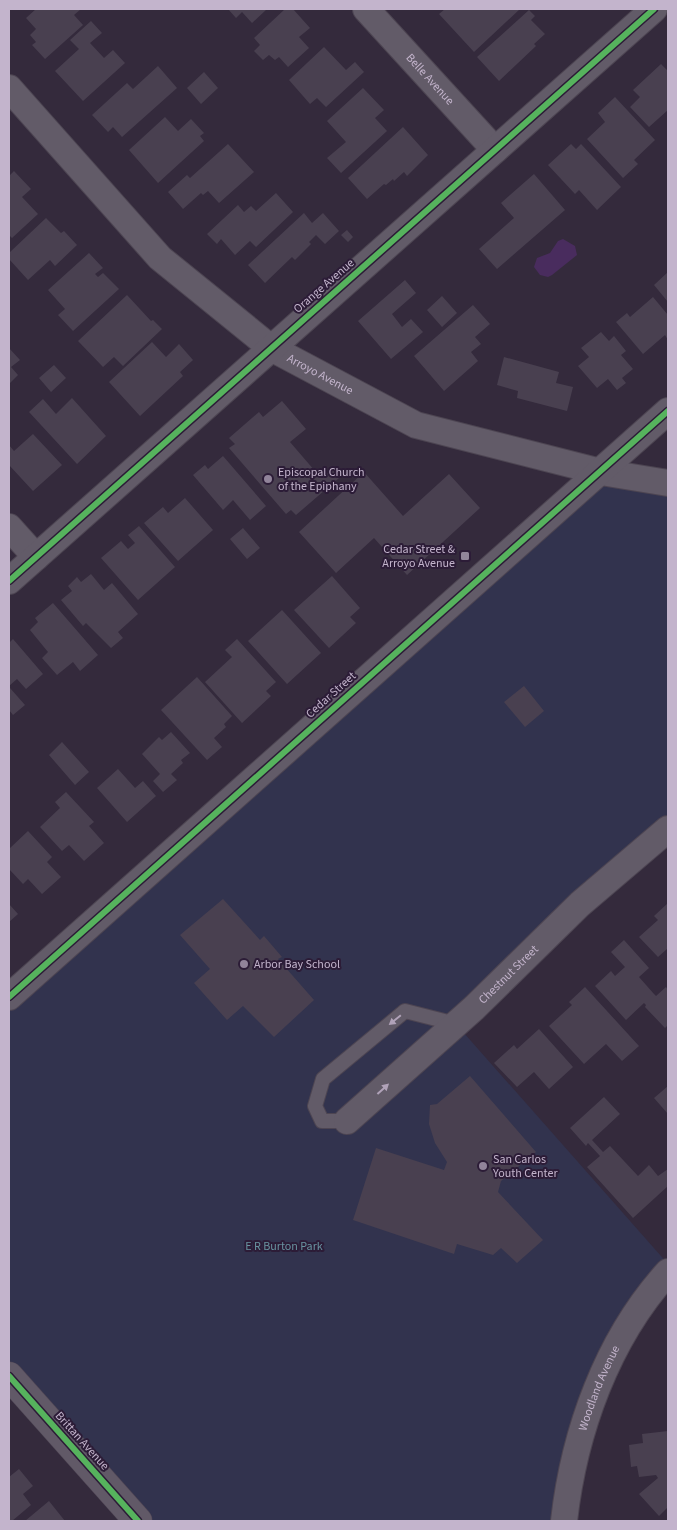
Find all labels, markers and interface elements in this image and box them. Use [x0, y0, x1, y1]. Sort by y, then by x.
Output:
street label: Belle Avenue [402, 50, 458, 109]
street label: Orange Avenue [290, 255, 358, 317]
street label: Arroyo Avenue [284, 350, 356, 399]
place label: Episcopal Church of the Epiphany [278, 464, 365, 495]
marker: Episcopal Church of the Epiphany [262, 473, 274, 485]
place label: Cedar Street & Arroyo Avenue [382, 541, 456, 572]
marker: Cedar Street & Arroyo Avenue [459, 550, 471, 562]
street label: Cedar Street [302, 668, 360, 722]
street label: Chestnut Street [475, 941, 542, 1008]
place label: Arbor Bay School [254, 956, 340, 973]
marker: Arbor Bay School [238, 958, 250, 970]
one-way arrow [388, 1014, 401, 1025]
one-way arrow [377, 1083, 389, 1095]
place label: San Carlos Youth Center [492, 1151, 558, 1182]
marker: San Carlos Youth Center [477, 1160, 489, 1172]
park label: E R Burton Park [245, 1238, 323, 1255]
street label: Woodland Avenue [574, 1342, 624, 1433]
street label: Brittan Avenue [51, 1408, 113, 1474]

